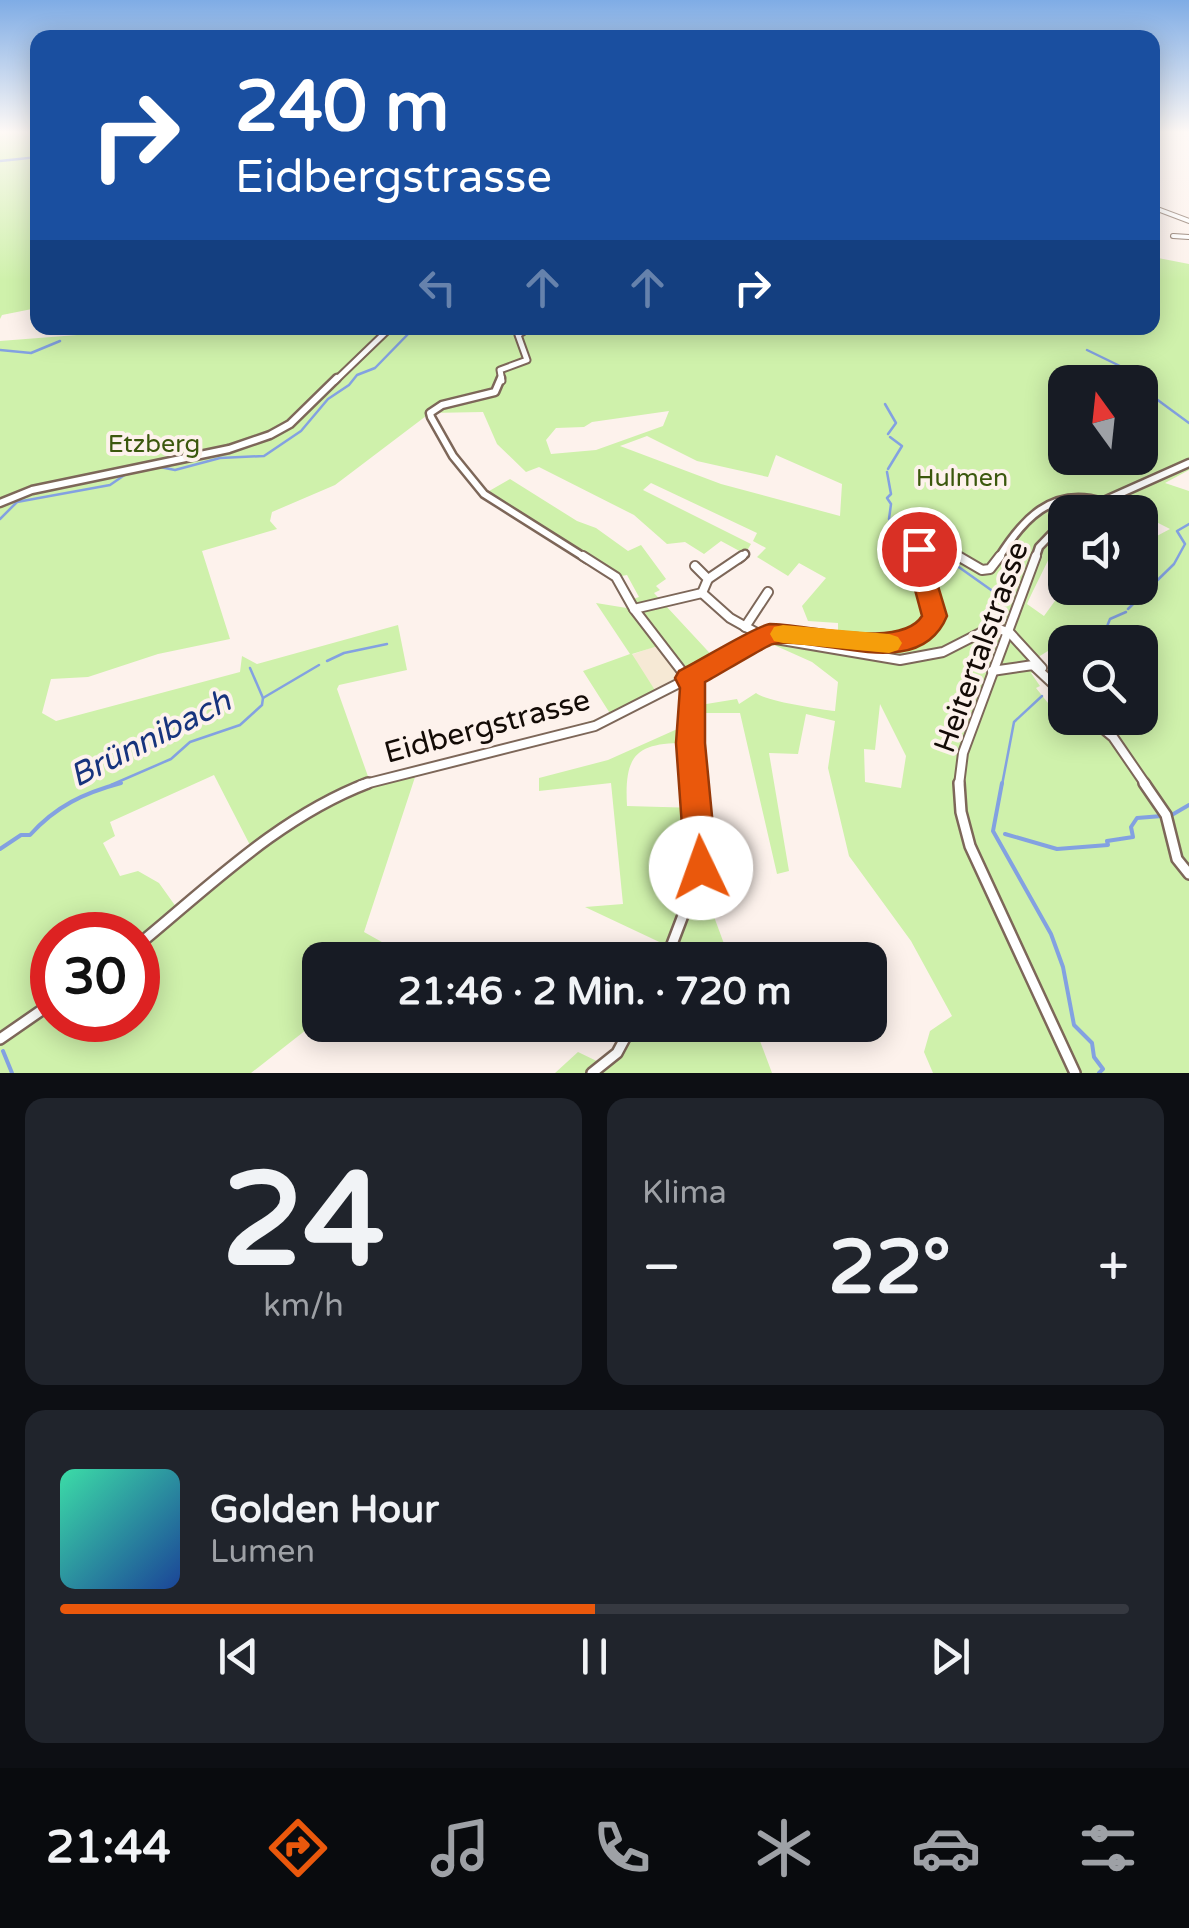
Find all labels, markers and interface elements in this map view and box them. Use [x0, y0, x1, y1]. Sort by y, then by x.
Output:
text: 240 m [235, 66, 449, 150]
icon: right [70, 70, 200, 200]
text: Eidbergstrasse [235, 151, 552, 205]
icon: left [410, 260, 465, 315]
icon: ahead [515, 260, 570, 315]
icon: ahead [620, 260, 675, 315]
icon: right [725, 260, 780, 315]
north arrow [1048, 365, 1158, 475]
map controls [1048, 365, 1158, 735]
park label: Etzberg [108, 429, 200, 459]
park label: Hulmen [916, 463, 1008, 493]
button: sound [1048, 495, 1158, 605]
pin [877, 507, 962, 592]
icon: arrive [892, 522, 947, 577]
street label: Heitertalstrasse [926, 537, 1037, 758]
button: search [1048, 625, 1158, 735]
water label: Brünnibach [64, 681, 239, 796]
street label: Eidbergstrasse [380, 681, 594, 772]
position arrow [649, 816, 753, 920]
speed limit sign: 30 [30, 912, 160, 1042]
text: 21:46 · 2 Min. · 720 m [398, 969, 791, 1015]
text: 24 [222, 1144, 385, 1300]
text: Klima [642, 1174, 727, 1212]
text: 22° [828, 1223, 951, 1313]
text: − [642, 1235, 681, 1301]
text: + [1098, 1235, 1129, 1301]
text: km/h [263, 1287, 344, 1325]
text: Golden Hour [210, 1487, 439, 1533]
text: Lumen [210, 1533, 315, 1571]
icon: previous [211, 1629, 266, 1684]
icon: pause [567, 1629, 622, 1684]
icon: next [923, 1629, 978, 1684]
icon: directions [263, 1813, 333, 1883]
icon: music [425, 1813, 495, 1883]
icon: phone [587, 1813, 657, 1883]
icon: climate [749, 1813, 819, 1883]
icon: car [911, 1813, 981, 1883]
icon: filters [1073, 1813, 1143, 1883]
text: 21:44 [46, 1821, 171, 1875]

